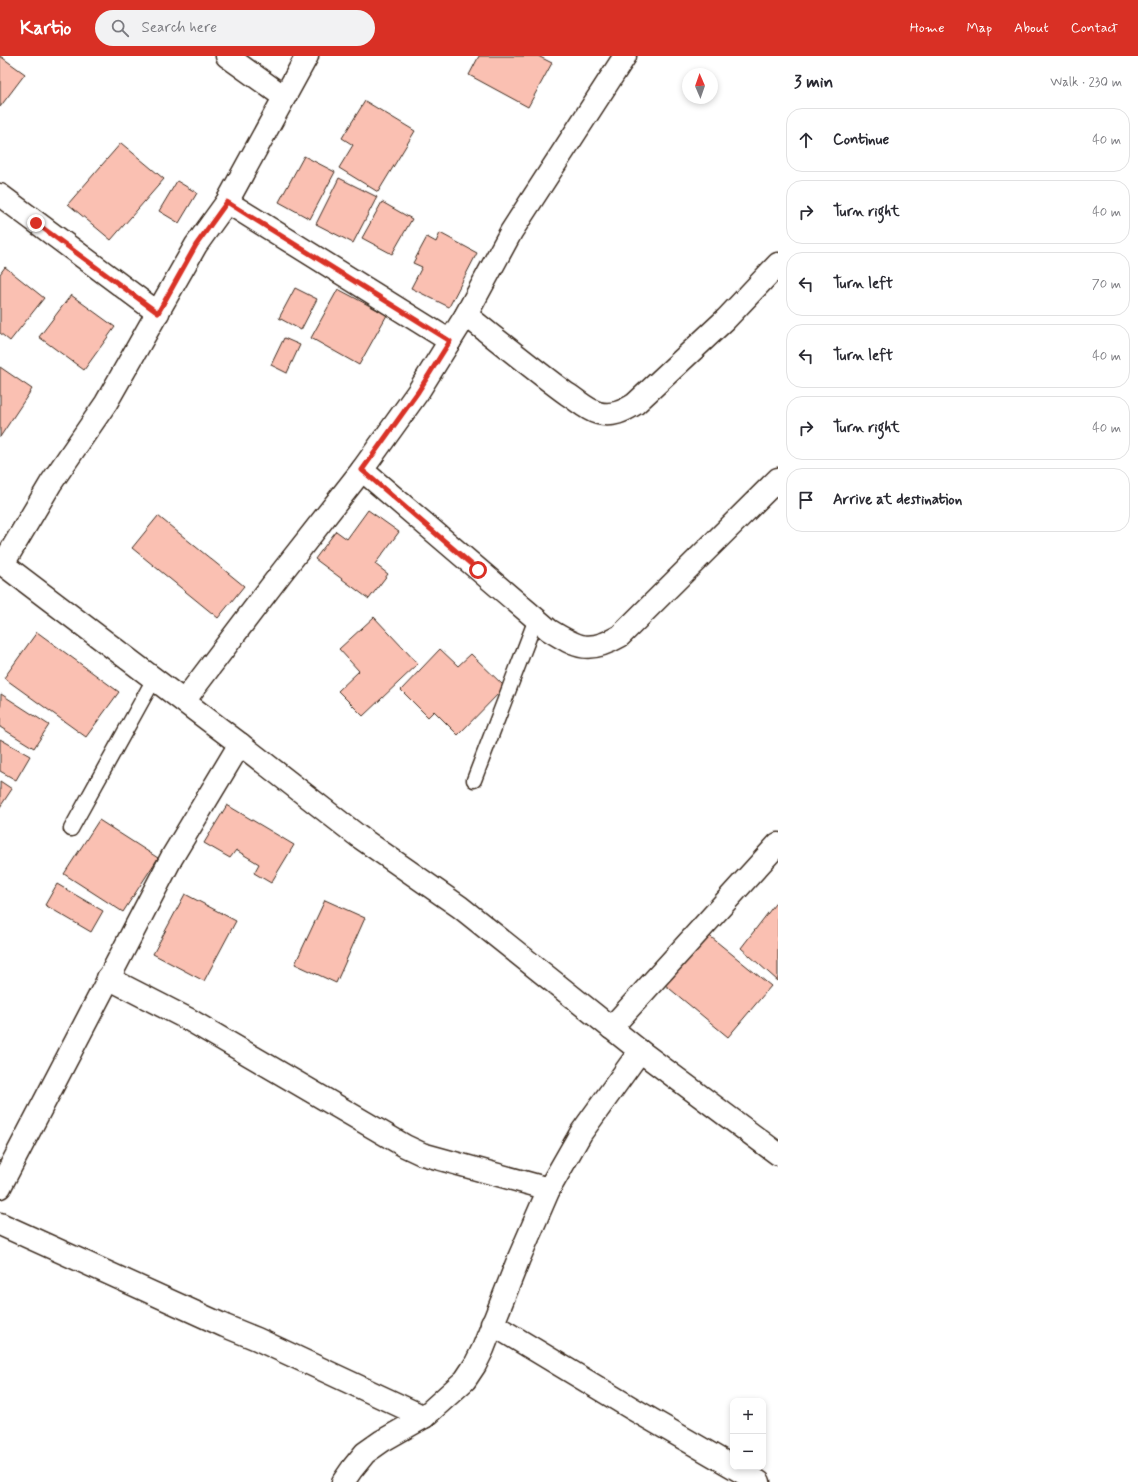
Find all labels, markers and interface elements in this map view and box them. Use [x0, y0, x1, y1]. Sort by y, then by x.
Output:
search box [95, 10, 375, 46]
text: Kartio [20, 16, 71, 41]
icon: search [109, 17, 131, 39]
text: Search here [141, 18, 217, 38]
text: Home [910, 19, 944, 37]
text: Map [966, 19, 992, 37]
text: About [1014, 19, 1049, 37]
text: Contact [1071, 19, 1118, 37]
north arrow [682, 68, 718, 104]
text: 3 min [794, 71, 833, 93]
text: Walk · 230 m [1050, 74, 1122, 91]
icon: ahead [795, 129, 817, 151]
text: Continue [833, 130, 889, 150]
text: 40 m [1092, 132, 1121, 149]
icon: right [795, 201, 817, 223]
text: Turn right [833, 202, 900, 222]
text: 40 m [1092, 204, 1121, 221]
route end [27, 214, 45, 232]
icon: left [795, 273, 817, 295]
text: Turn left [833, 274, 893, 294]
text: 70 m [1092, 276, 1121, 293]
icon: left [795, 345, 817, 367]
text: Turn left [833, 346, 893, 366]
text: 40 m [1092, 348, 1121, 365]
icon: right [795, 417, 817, 439]
text: Turn right [833, 418, 900, 438]
text: 40 m [1092, 420, 1121, 437]
icon: arrive [795, 489, 817, 511]
text: Arrive at destination [833, 490, 962, 510]
route start [469, 561, 487, 579]
map controls [730, 1398, 766, 1470]
button: + [730, 1398, 766, 1434]
button: − [730, 1434, 766, 1470]

